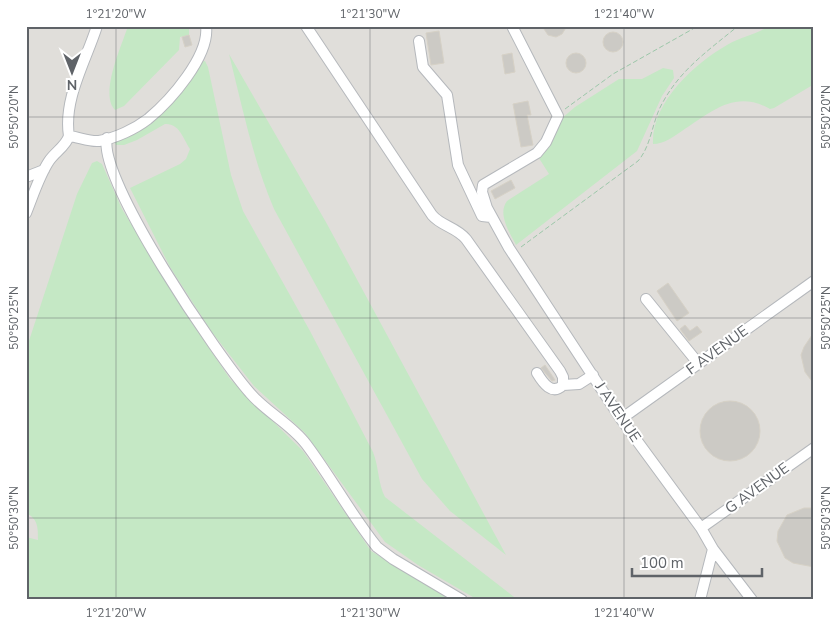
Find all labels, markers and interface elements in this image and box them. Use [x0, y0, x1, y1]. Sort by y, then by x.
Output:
text: 1°21'20"W [85, 6, 147, 22]
text: 1°21'30"W [339, 6, 401, 22]
text: 1°21'40"W [593, 6, 655, 22]
north arrow [48, 48, 98, 98]
text: N [67, 75, 77, 94]
text: 50°50'20"N [6, 85, 22, 149]
text: 50°50'20"N [818, 85, 834, 149]
text: 50°50'25"N [6, 286, 22, 350]
text: 50°50'25"N [818, 286, 834, 350]
street label: F AVENUE [682, 321, 752, 379]
street label: J AVENUE [590, 377, 645, 446]
street label: G AVENUE [721, 458, 793, 518]
text: 50°50'30"N [6, 486, 22, 550]
text: 50°50'30"N [818, 486, 834, 550]
scale bar [632, 546, 762, 578]
text: 100 m [640, 553, 684, 573]
text: 1°21'20"W [85, 605, 147, 621]
text: 1°21'30"W [339, 605, 401, 621]
text: 1°21'40"W [593, 605, 655, 621]

